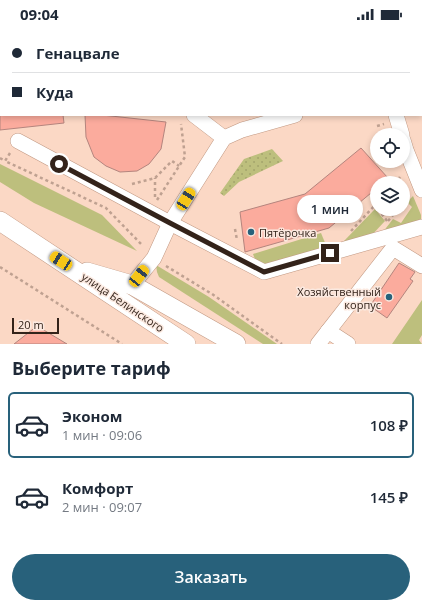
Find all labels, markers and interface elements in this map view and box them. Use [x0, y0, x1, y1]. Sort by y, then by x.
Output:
text: 09:04 [20, 4, 59, 24]
text: Генацвале [36, 43, 120, 63]
text: Куда [36, 82, 74, 102]
map controls [370, 128, 410, 216]
button: locate [370, 128, 410, 168]
route start [50, 155, 68, 173]
button: layers [370, 176, 410, 216]
car [175, 186, 197, 212]
callout: 1 мин [297, 195, 363, 223]
text: 1 мин [311, 200, 349, 218]
place label: Пятёрочка [259, 225, 316, 240]
marker: Пятёрочка [246, 227, 256, 237]
route end [321, 244, 339, 262]
car [48, 249, 74, 273]
car [127, 263, 151, 289]
street label: улица Белинского [79, 269, 168, 335]
place label: Хозяйственный корпус [297, 284, 381, 312]
marker: Хозяйственный корпус [384, 292, 394, 302]
scale bar [12, 316, 59, 335]
text: 20 m [18, 317, 44, 332]
text: Выберите тариф [12, 356, 171, 380]
text: Эконом [62, 406, 122, 426]
icon: car [14, 407, 50, 443]
text: 108 ₽ [370, 415, 408, 435]
text: 1 мин · 09:06 [62, 426, 142, 444]
text: Комфорт [62, 478, 133, 498]
icon: car [14, 479, 50, 515]
text: 145 ₽ [370, 487, 408, 507]
text: 2 мин · 09:07 [62, 498, 142, 516]
button: Заказать [12, 554, 410, 600]

